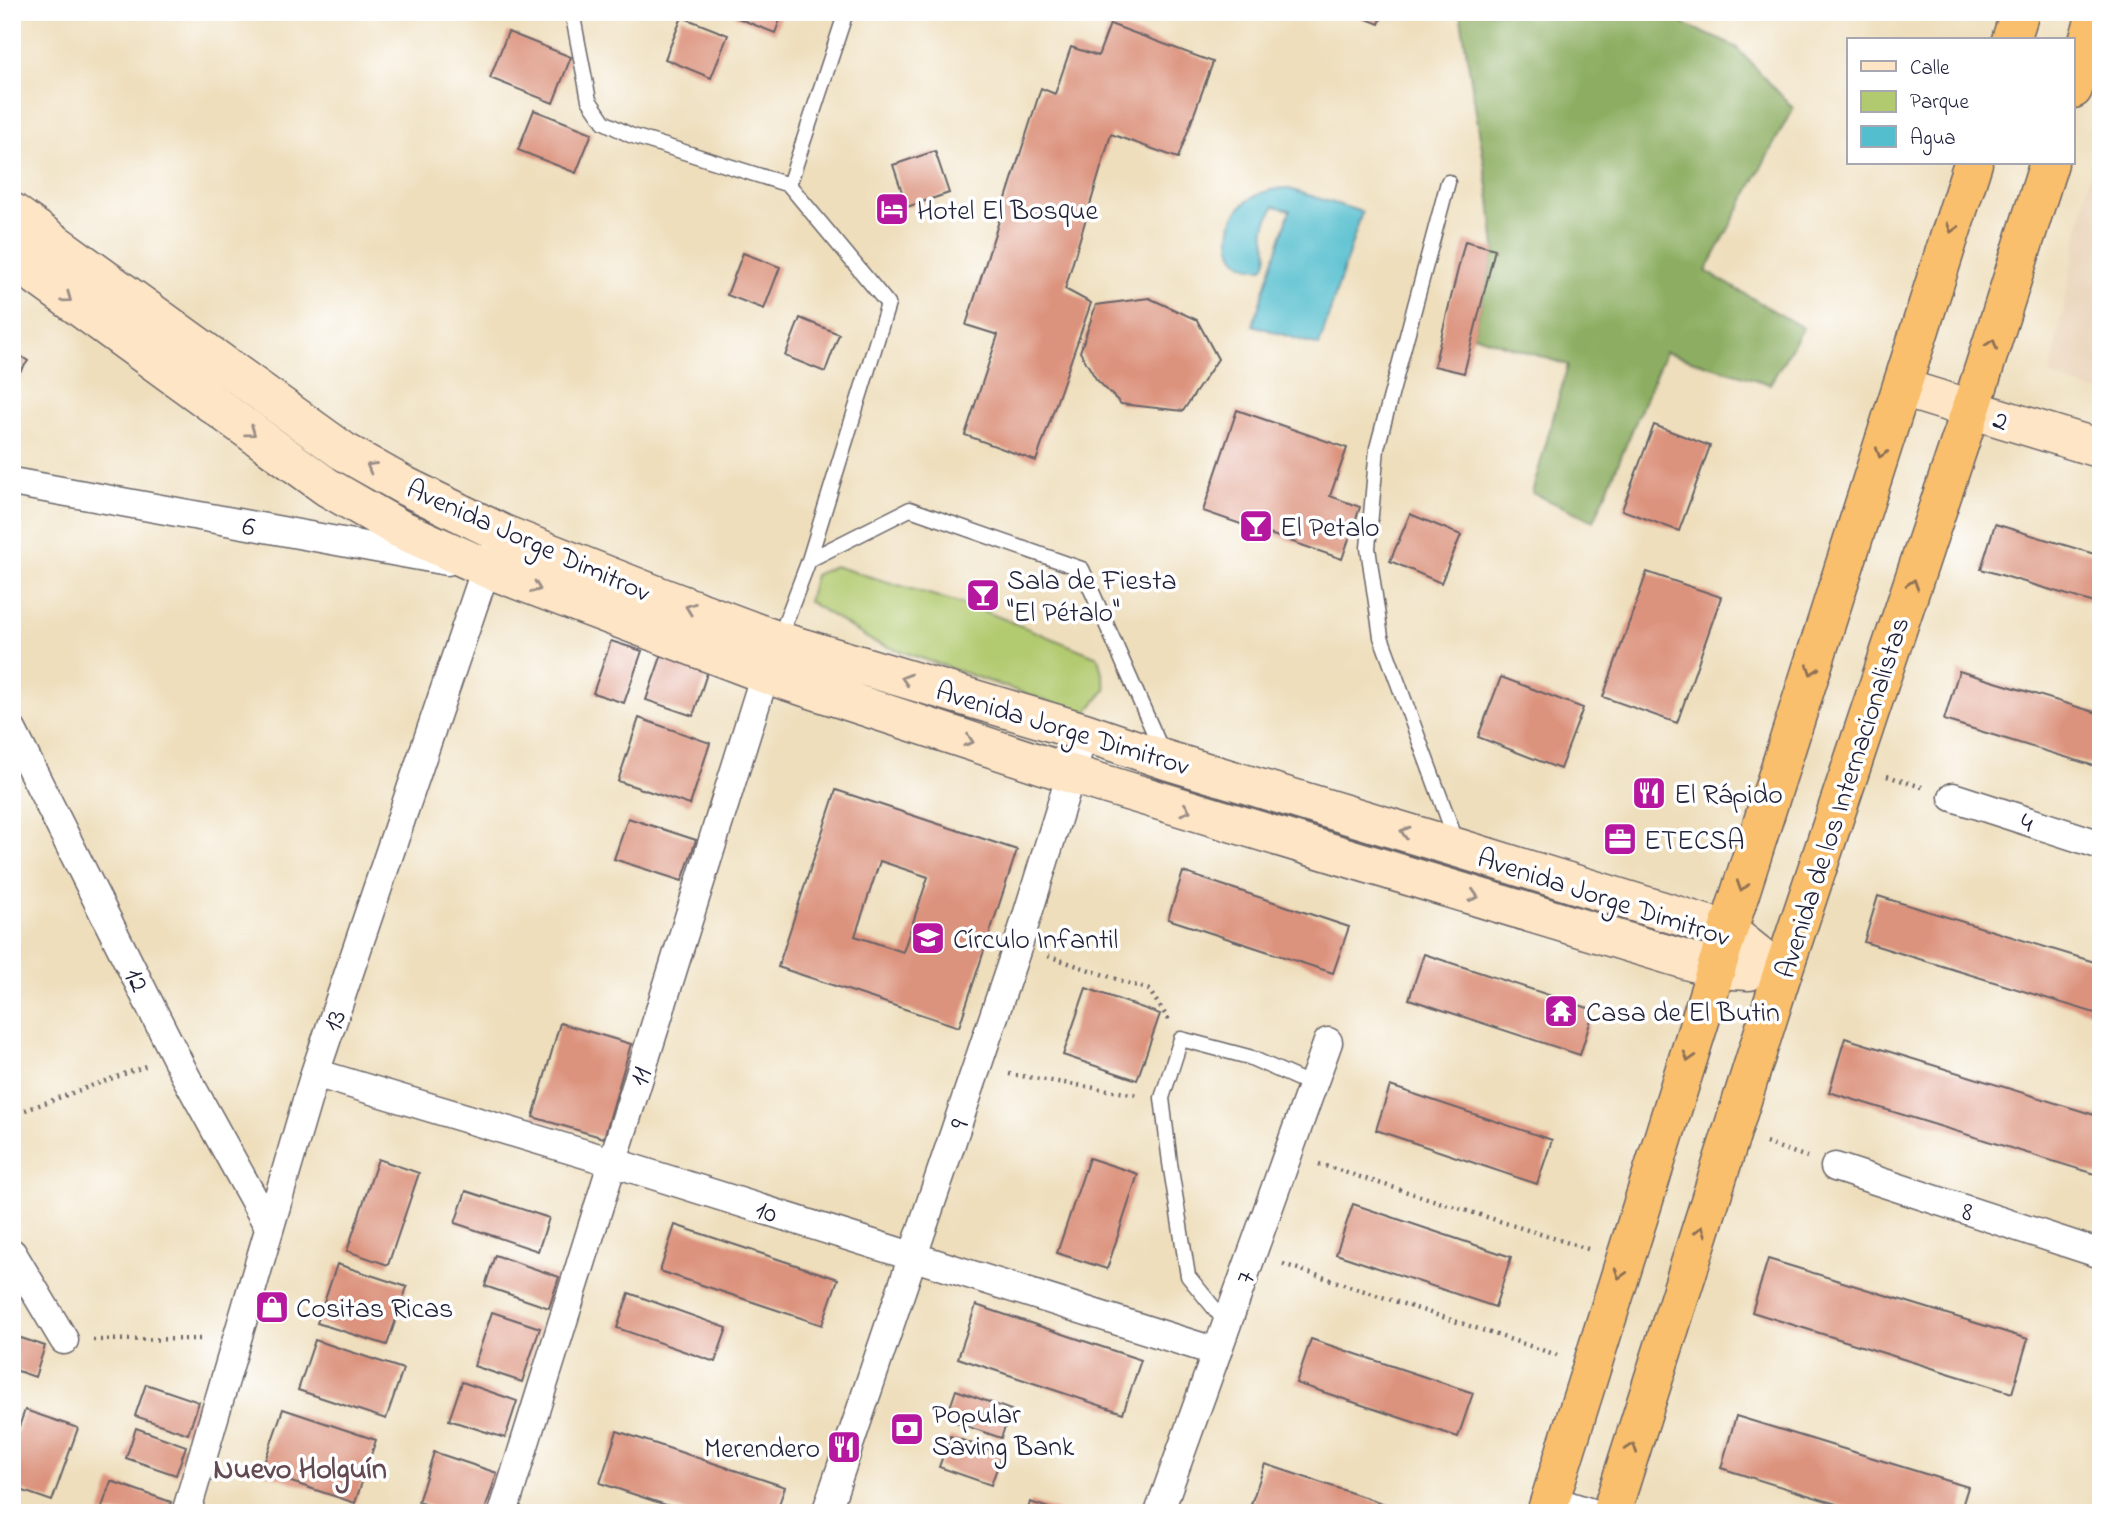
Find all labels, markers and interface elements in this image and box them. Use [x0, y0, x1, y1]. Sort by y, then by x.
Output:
legend [1847, 38, 2074, 164]
text: Calle [1910, 54, 1950, 84]
text: Parque [1910, 88, 1969, 118]
text: Agua [1910, 124, 1956, 156]
hotel icon: Hotel El Bosque [873, 190, 911, 228]
place label: Hotel El Bosque [917, 192, 1098, 233]
one-way arrow [1946, 222, 1961, 234]
one-way arrow [60, 290, 72, 303]
one-way arrow [1983, 338, 1998, 350]
street label: 2 [1987, 401, 2013, 444]
one-way arrow [244, 424, 256, 436]
one-way arrow [1875, 447, 1890, 459]
one-way arrow [365, 462, 378, 475]
street label: Avenida Jorge Dimitrov [399, 470, 656, 614]
street label: 6 [239, 507, 258, 550]
bar icon: El Petalo [1237, 507, 1275, 545]
place label: El Petalo [1280, 509, 1380, 550]
place label: Sala de Fiesta "El Pétalo" [1007, 562, 1177, 635]
bar icon: Sala de Fiesta "El Pétalo" [964, 576, 1002, 614]
one-way arrow [529, 579, 541, 593]
one-way arrow [1904, 579, 1919, 591]
one-way arrow [685, 602, 697, 616]
street label: Avenida de los Internacionalistas [1766, 612, 1922, 984]
one-way arrow [1805, 663, 1820, 675]
one-way arrow [901, 672, 913, 687]
street label: Avenida Jorge Dimitrov [930, 672, 1194, 788]
one-way arrow [963, 733, 975, 747]
restaurant icon: El Rápido [1630, 774, 1668, 812]
place label: El Rápido [1674, 776, 1783, 817]
one-way arrow [1180, 801, 1192, 816]
street label: 4 [2014, 803, 2038, 846]
office icon: ETECSA [1601, 820, 1639, 858]
place label: ETECSA [1644, 822, 1745, 863]
one-way arrow [1399, 825, 1411, 840]
street label: Avenida Jorge Dimitrov [1472, 839, 1734, 960]
one-way arrow [1736, 880, 1750, 892]
one-way arrow [1468, 888, 1480, 903]
school or university icon: Círculo Infantil [909, 919, 947, 957]
place label: Círculo Infantil [953, 921, 1118, 962]
street label: 12 [111, 961, 158, 1000]
temple icon: Casa de El Butin [1542, 992, 1580, 1030]
place label: Casa de El Butin [1586, 994, 1780, 1035]
street label: 13 [314, 1005, 359, 1037]
one-way arrow [1682, 1051, 1697, 1063]
street label: 11 [620, 1062, 665, 1092]
street label: 9 [941, 1114, 982, 1136]
street label: 10 [750, 1191, 782, 1236]
street label: 8 [1956, 1192, 1978, 1234]
one-way arrow [1693, 1225, 1707, 1238]
street label: 7 [1226, 1265, 1269, 1291]
one-way arrow [1614, 1268, 1629, 1280]
shop icon: Cositas Ricas [253, 1288, 291, 1326]
place label: Cositas Ricas [296, 1290, 453, 1331]
place label: Popular Saving Bank [932, 1396, 1075, 1469]
bank icon: Popular Saving Bank [888, 1410, 926, 1448]
restaurant icon: Merendero [825, 1428, 863, 1466]
place label: Merendero [704, 1430, 820, 1471]
one-way arrow [1624, 1442, 1638, 1454]
district label: Nuevo Holguín [213, 1449, 387, 1494]

